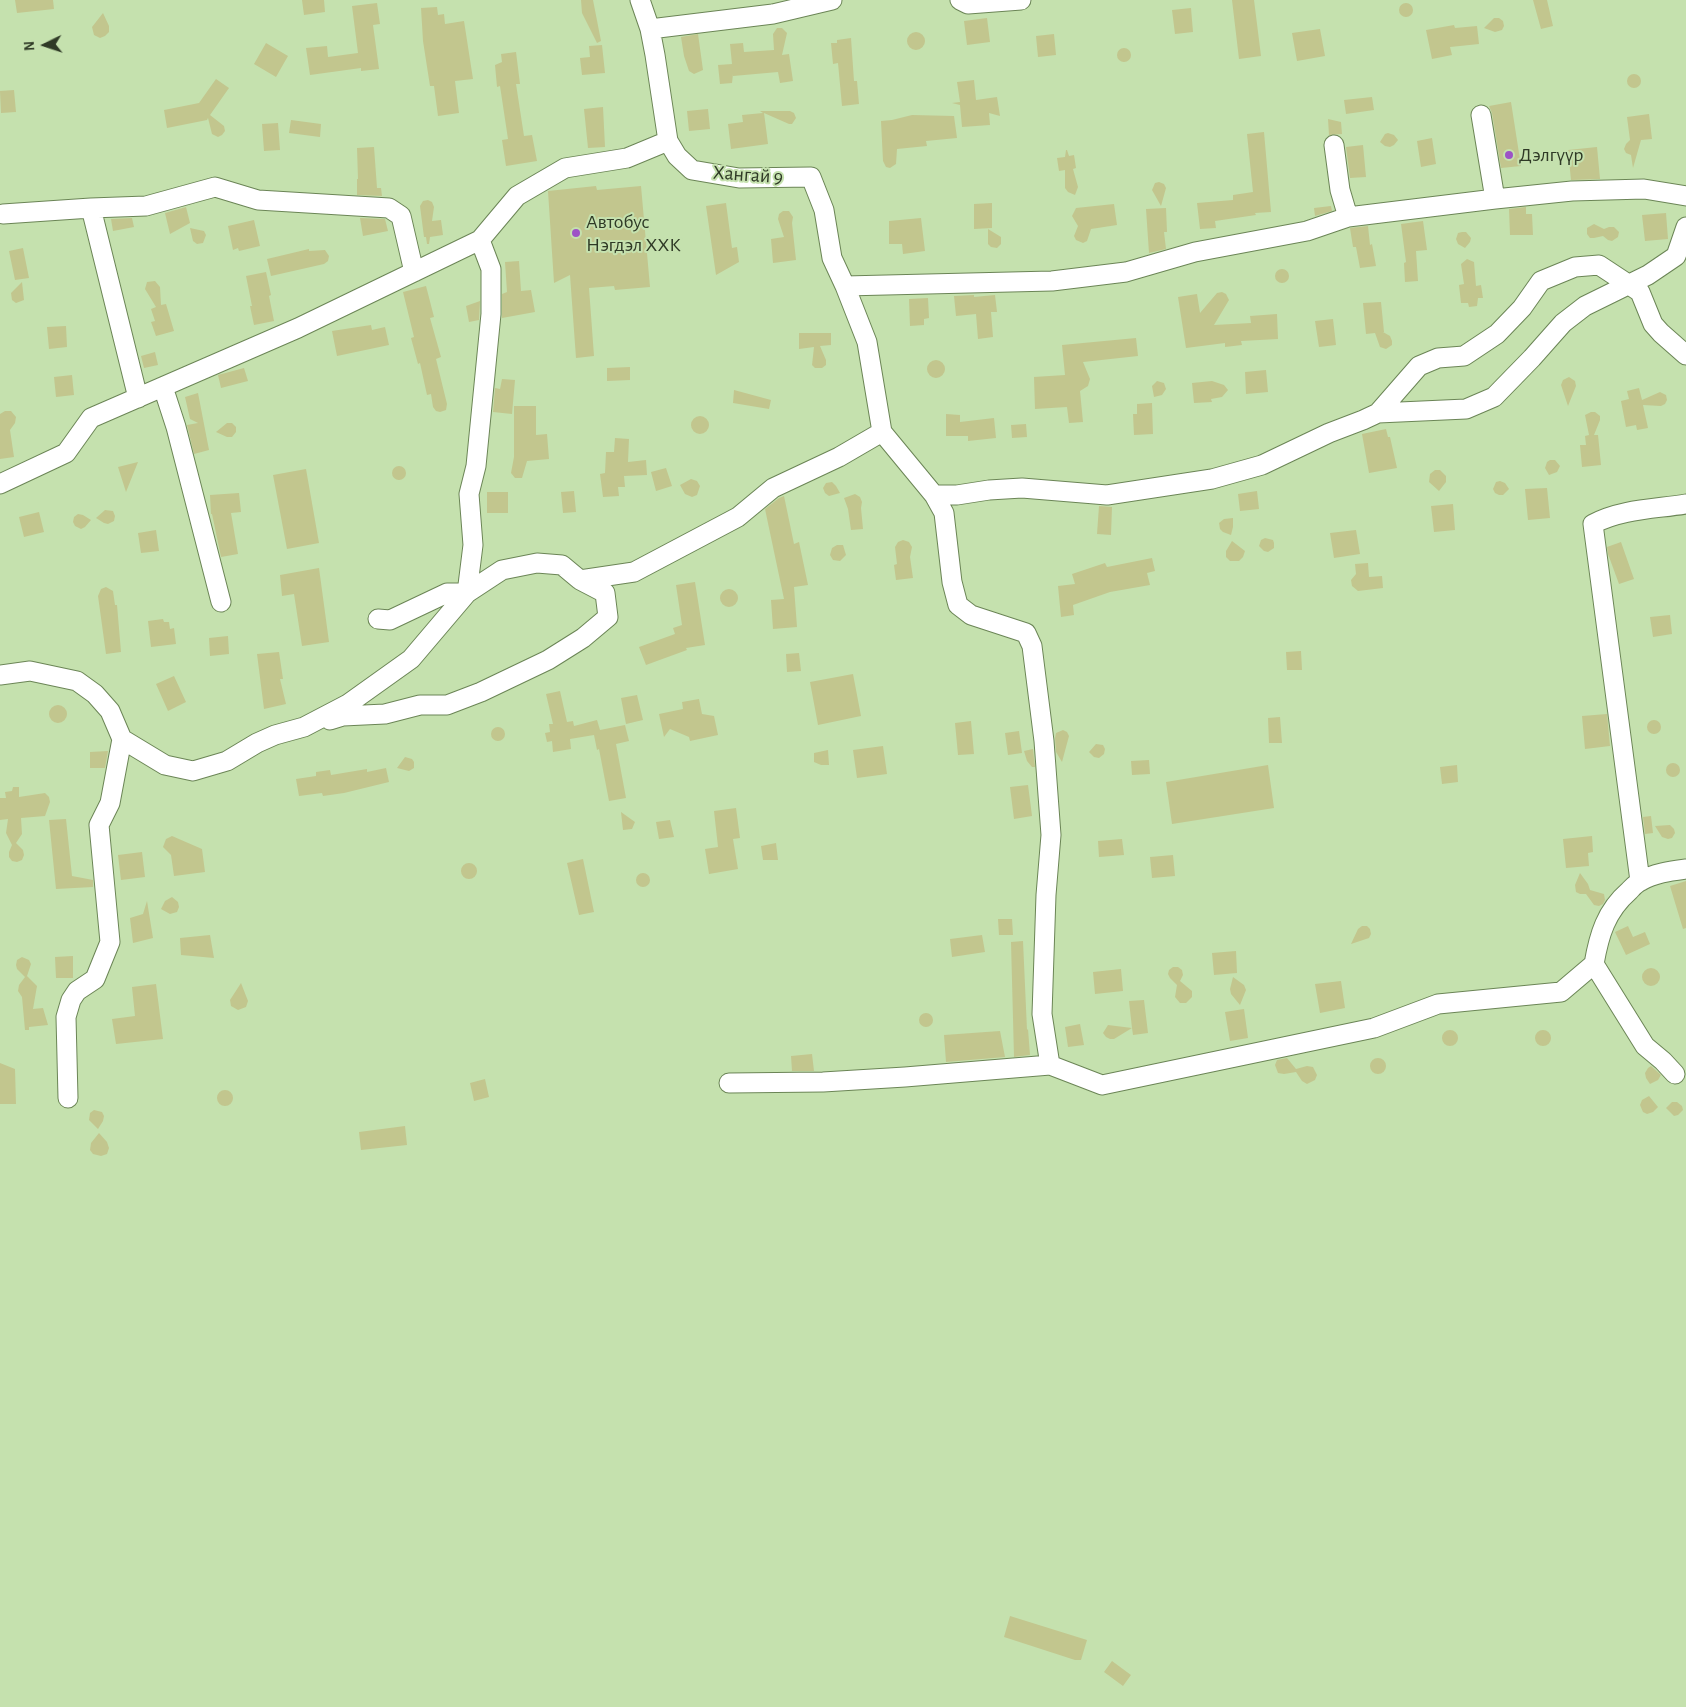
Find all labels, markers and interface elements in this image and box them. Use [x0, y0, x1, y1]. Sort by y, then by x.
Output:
north arrow [20, 20, 70, 70]
text: N [23, 41, 37, 51]
place label: Дэлгүүр [1519, 143, 1583, 167]
marker: Дэлгүүр [1503, 149, 1515, 161]
street label: Хангай 9 [712, 161, 784, 189]
place label: Автобус Нэгдэл ХХК [586, 210, 681, 257]
marker: Автобус Нэгдэл ХХК [570, 227, 582, 239]

